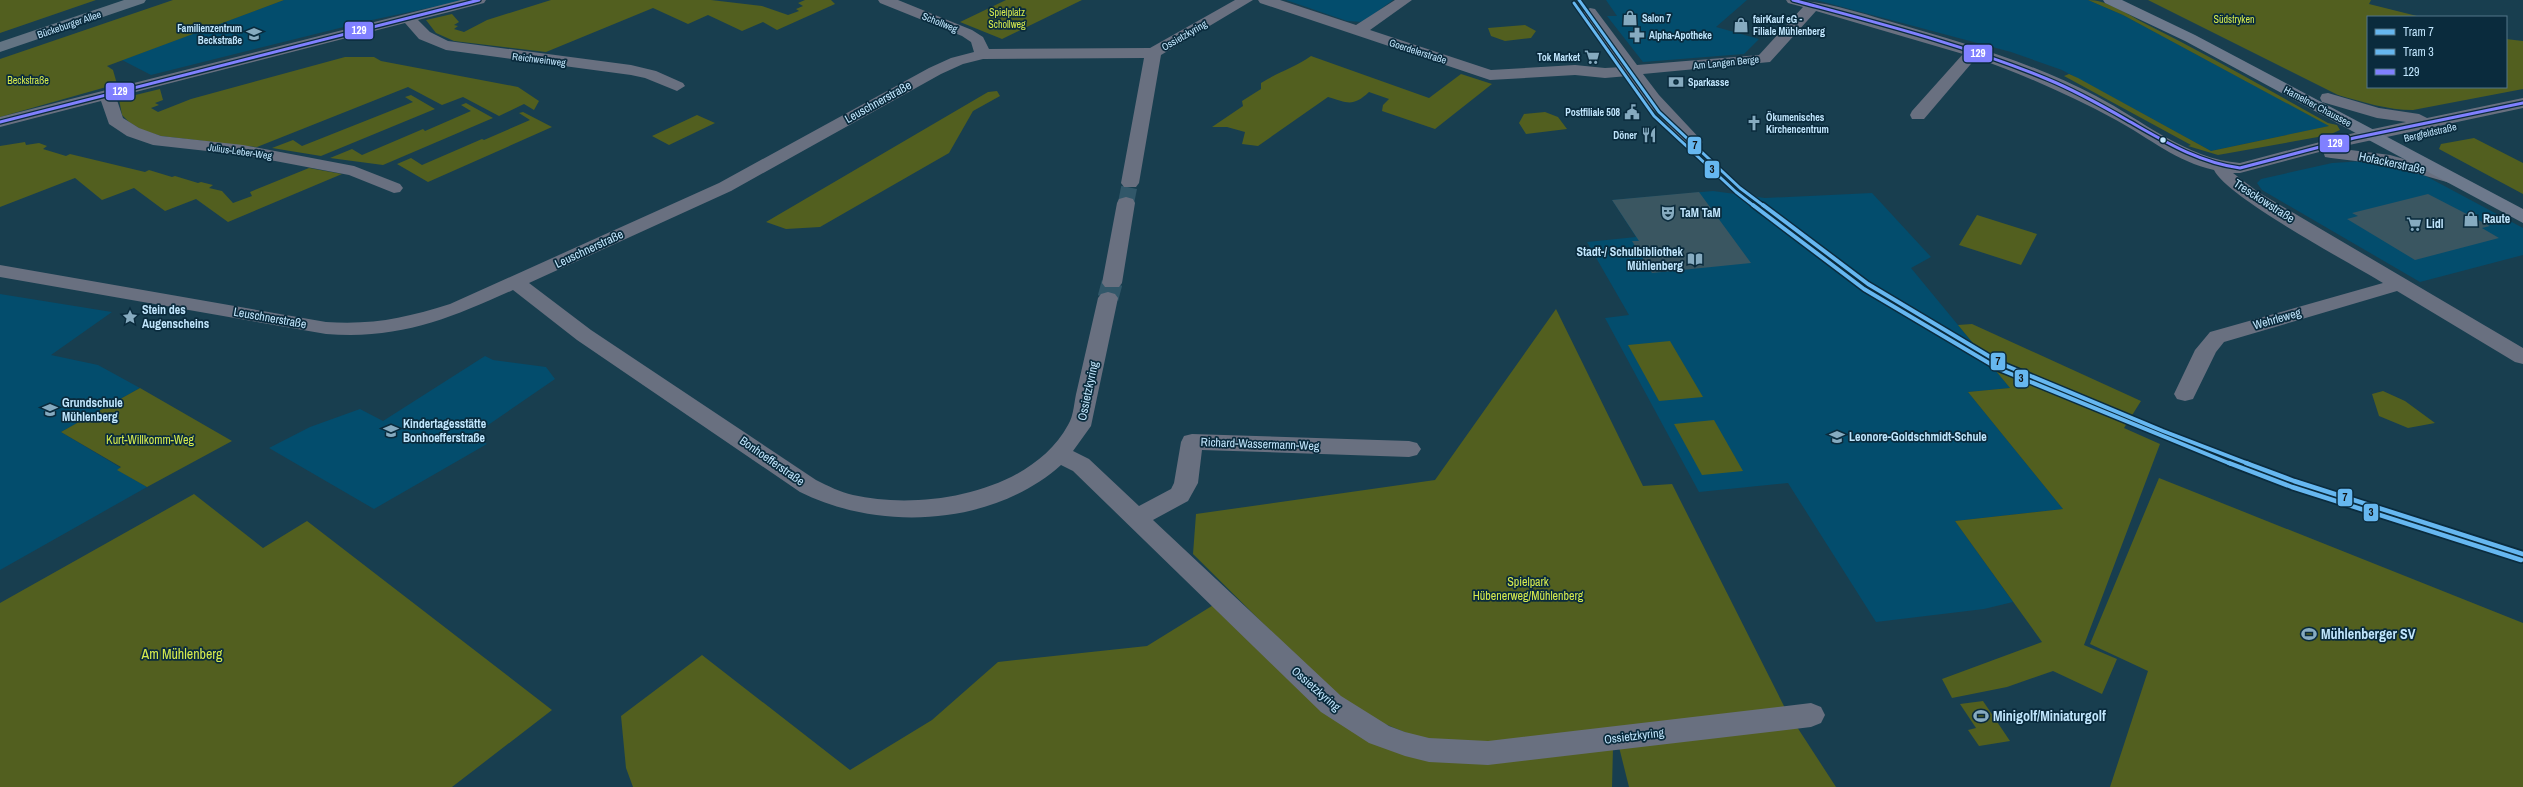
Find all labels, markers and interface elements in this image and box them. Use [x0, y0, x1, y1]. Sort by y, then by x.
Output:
park label: Spielplatz Schollweg [988, 6, 1026, 31]
street label: Bückeburger Allee [36, 7, 103, 41]
street label: Schollweg [920, 9, 960, 36]
shop icon: Salon 7 [1621, 9, 1639, 27]
place label: Salon 7 [1642, 12, 1672, 25]
place label: fairKauf eG - Filiale Mühlenberg [1753, 13, 1825, 38]
park label: Südstryken [2213, 13, 2255, 26]
shop icon: fairKauf eG - Filiale Mühlenberg [1732, 16, 1750, 34]
legend [2367, 16, 2507, 88]
street label: Ossietzkyring [1159, 17, 1210, 54]
line badge: 129 [344, 21, 374, 40]
place label: Familienzentrum Beckstraße [177, 22, 242, 47]
text: 129 [351, 23, 367, 37]
text: Tram 7 [2403, 24, 2434, 40]
school or university icon: Familienzentrum Beckstraße [245, 25, 263, 43]
pharmacy icon: Alpha-Apotheke [1628, 26, 1646, 44]
place label: Alpha-Apotheke [1649, 29, 1712, 42]
street label: Goerdelerstraße [1387, 36, 1449, 67]
line badge: 129 [1963, 44, 1993, 63]
text: Tram 3 [2403, 44, 2434, 60]
text: 129 [1970, 46, 1986, 60]
supermarket icon: Tok Market [1583, 48, 1601, 66]
street label: Reichweinweg [511, 50, 567, 69]
place label: Tok Market [1537, 51, 1580, 64]
street label: Am Langen Berge [1692, 53, 1760, 73]
text: 129 [2403, 64, 2419, 80]
bank icon: Sparkasse [1667, 73, 1685, 91]
park label: Beckstraße [7, 74, 49, 87]
place label: Sparkasse [1688, 76, 1729, 89]
street label: Leuschnerstraße [842, 77, 914, 127]
line badge: 129 [105, 82, 135, 101]
street label: Hamelner Chaussee [2282, 83, 2354, 130]
text: 129 [112, 84, 128, 98]
public building icon: Postfiliale 508 [1623, 103, 1641, 121]
place label: Postfiliale 508 [1565, 106, 1620, 119]
place label: Ökumenisches Kirchencentrum [1766, 110, 1829, 136]
church icon: Ökumenisches Kirchencentrum [1745, 114, 1763, 132]
street label: Bergfeldstraße [2402, 120, 2458, 145]
restaurant icon: Döner [1640, 126, 1658, 144]
place label: Döner [1613, 129, 1638, 142]
line badge: 129 [2319, 134, 2350, 153]
unlabelled marker [2158, 135, 2168, 145]
line badge: 7 [1687, 136, 1702, 155]
text: 129 [2327, 136, 2343, 150]
text: 7 [1692, 138, 1698, 152]
street label: Julius-Leber-Weg [207, 141, 273, 162]
street label: Hofackerstraße [2357, 148, 2427, 178]
line badge: 3 [1704, 160, 1720, 179]
text: 3 [1709, 162, 1715, 176]
street label: Tresckowstraße [2230, 175, 2298, 227]
theatre icon: TaM TaM [1659, 204, 1677, 222]
place label: TaM TaM [1680, 205, 1721, 221]
shop icon: Raute [2462, 210, 2480, 228]
place label: Raute [2483, 211, 2511, 227]
supermarket icon: Lidl [2405, 215, 2423, 233]
place label: Lidl [2426, 216, 2444, 232]
street label: Leuschnerstraße [552, 226, 626, 272]
place label: Stadt-/ Schulbibliothek Mühlenberg [1576, 244, 1684, 274]
library icon: Stadt-/ Schulbibliothek Mühlenberg [1686, 250, 1704, 268]
place label: Stein des Augenscheins [142, 302, 210, 332]
street label: Leuschnerstraße [232, 304, 308, 332]
street label: Wehrleweg [2251, 304, 2303, 333]
place icon: Stein des Augenscheins [121, 308, 139, 326]
line badge: 7 [1990, 352, 2006, 371]
text: 7 [1995, 354, 2001, 368]
street label: Ossietzkyring [1074, 359, 1102, 422]
line badge: 3 [2014, 369, 2029, 388]
text: 3 [2018, 371, 2024, 385]
place label: Grundschule Mühlenberg [62, 395, 123, 425]
school or university icon: Grundschule Mühlenberg [41, 401, 59, 419]
place label: Kindertagesstätte Bonhoefferstraße [403, 416, 487, 446]
school or university icon: Kindertagesstätte Bonhoefferstraße [382, 422, 400, 440]
school or university icon: Leonore-Goldschmidt-Schule [1828, 428, 1846, 446]
place label: Leonore-Goldschmidt-Schule [1849, 429, 1987, 445]
park label: Kurt-Willkomm-Weg [106, 432, 194, 448]
street label: Bonhoefferstraße [736, 433, 808, 489]
street label: Richard-Wassermann-Weg [1200, 434, 1320, 454]
line badge: 7 [2337, 488, 2353, 507]
text: 7 [2342, 490, 2348, 504]
line badge: 3 [2363, 503, 2379, 522]
text: 3 [2368, 505, 2374, 519]
park label: Spielpark Hübenerweg/Mühlenberg [1473, 574, 1584, 604]
sports icon: Mühlenberger SV [2300, 625, 2318, 643]
place label: Mühlenberger SV [2321, 625, 2416, 643]
park label: Am Mühlenberg [140, 645, 223, 663]
street label: Ossietzkyring [1288, 663, 1344, 715]
sports icon: Minigolf/Miniaturgolf [1972, 707, 1990, 725]
place label: Minigolf/Miniaturgolf [1993, 707, 2106, 725]
street label: Ossietzkyring [1603, 724, 1665, 748]

